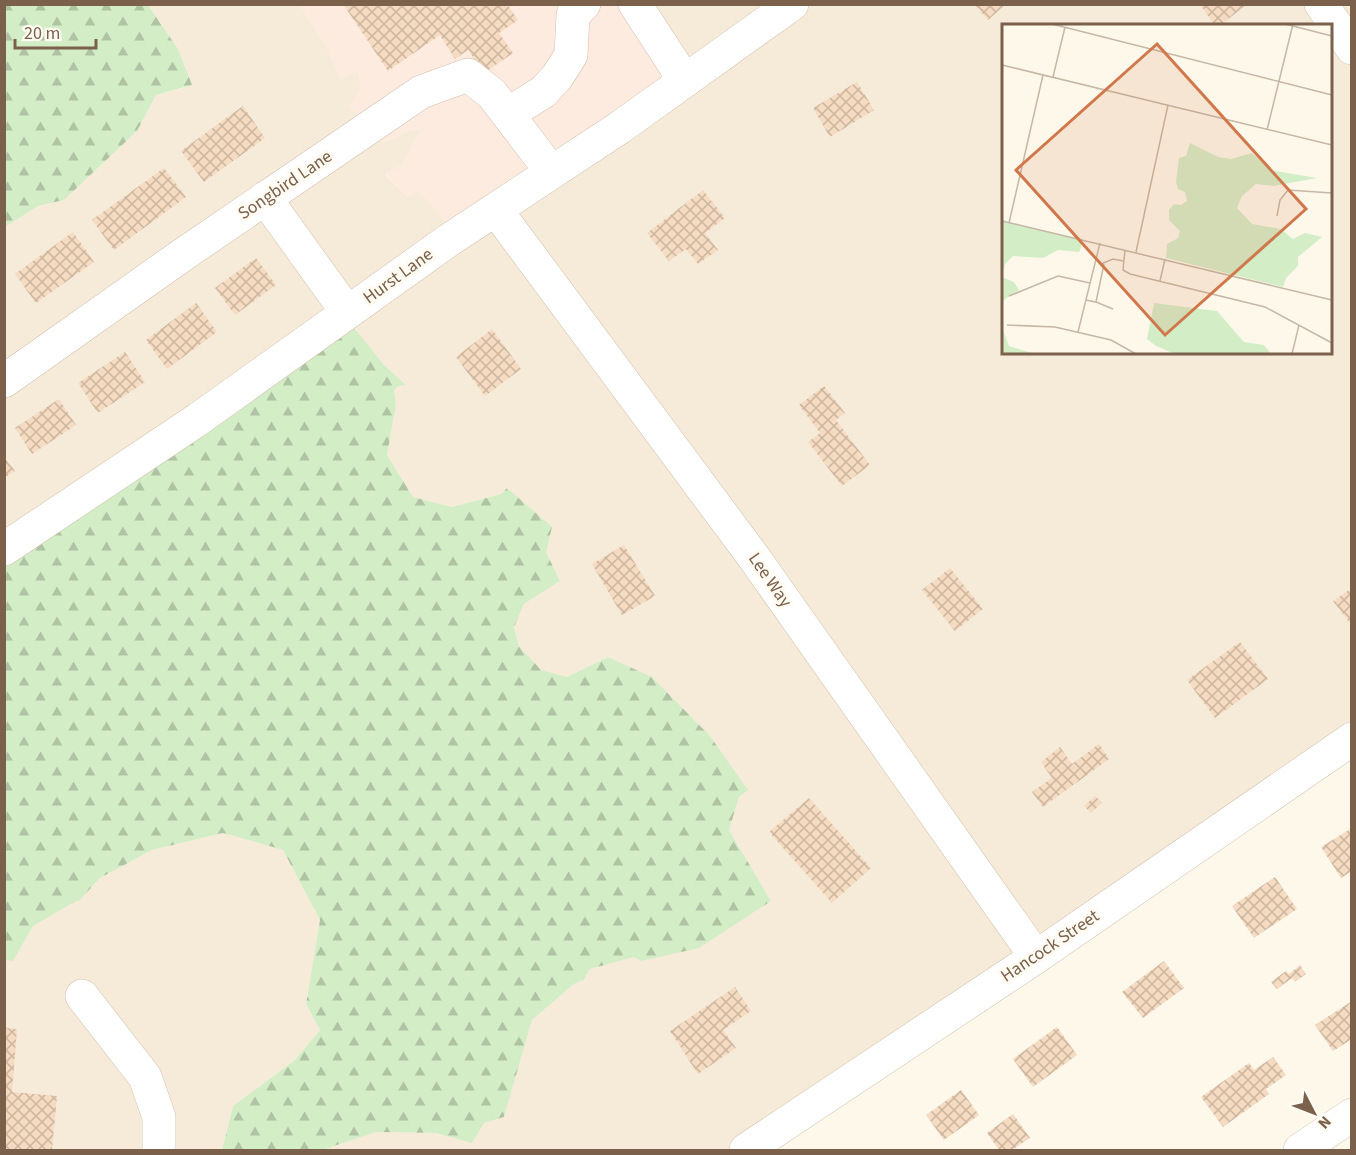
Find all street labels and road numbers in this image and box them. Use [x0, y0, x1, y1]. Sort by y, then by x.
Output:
street label: Songbird Lane [233, 144, 337, 226]
street label: Hurst Lane [358, 242, 438, 310]
street label: Lee Way [742, 548, 798, 613]
street label: Hancock Street [996, 904, 1104, 988]

